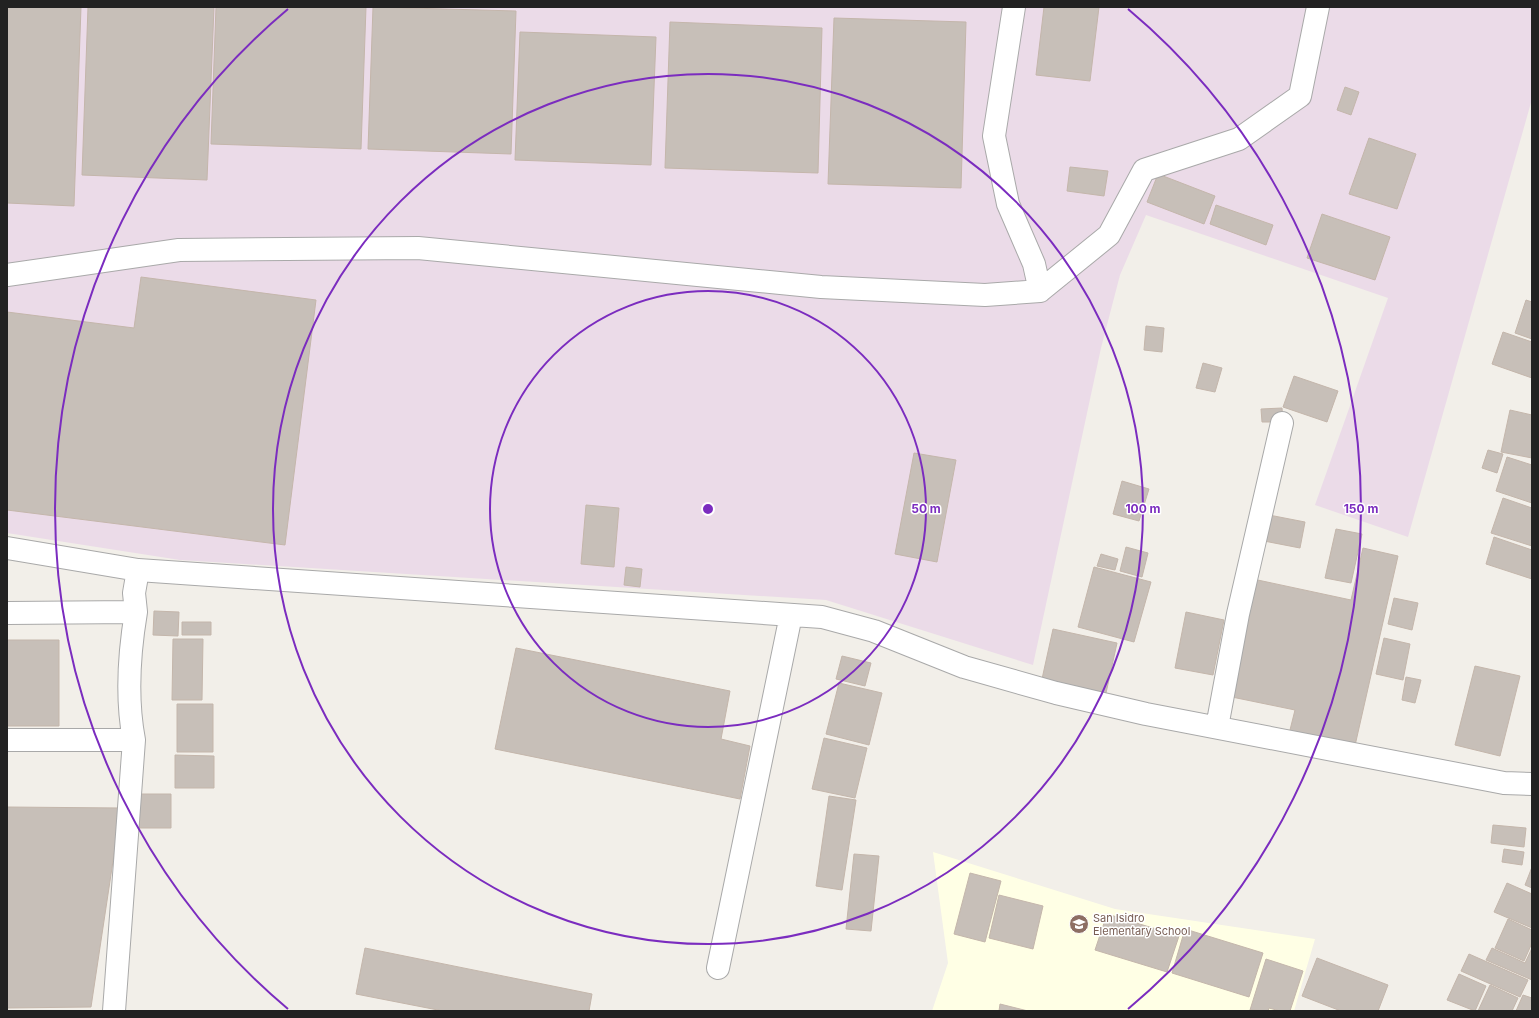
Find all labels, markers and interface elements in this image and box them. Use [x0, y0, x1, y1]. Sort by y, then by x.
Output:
text: 50 m [911, 501, 941, 516]
text: 100 m [1125, 501, 1161, 516]
text: 150 m [1344, 501, 1378, 516]
centre of rings [701, 502, 715, 516]
place label: San Isidro Elementary School [1093, 911, 1190, 938]
school or university icon: San Isidro Elementary School [1068, 913, 1090, 935]

